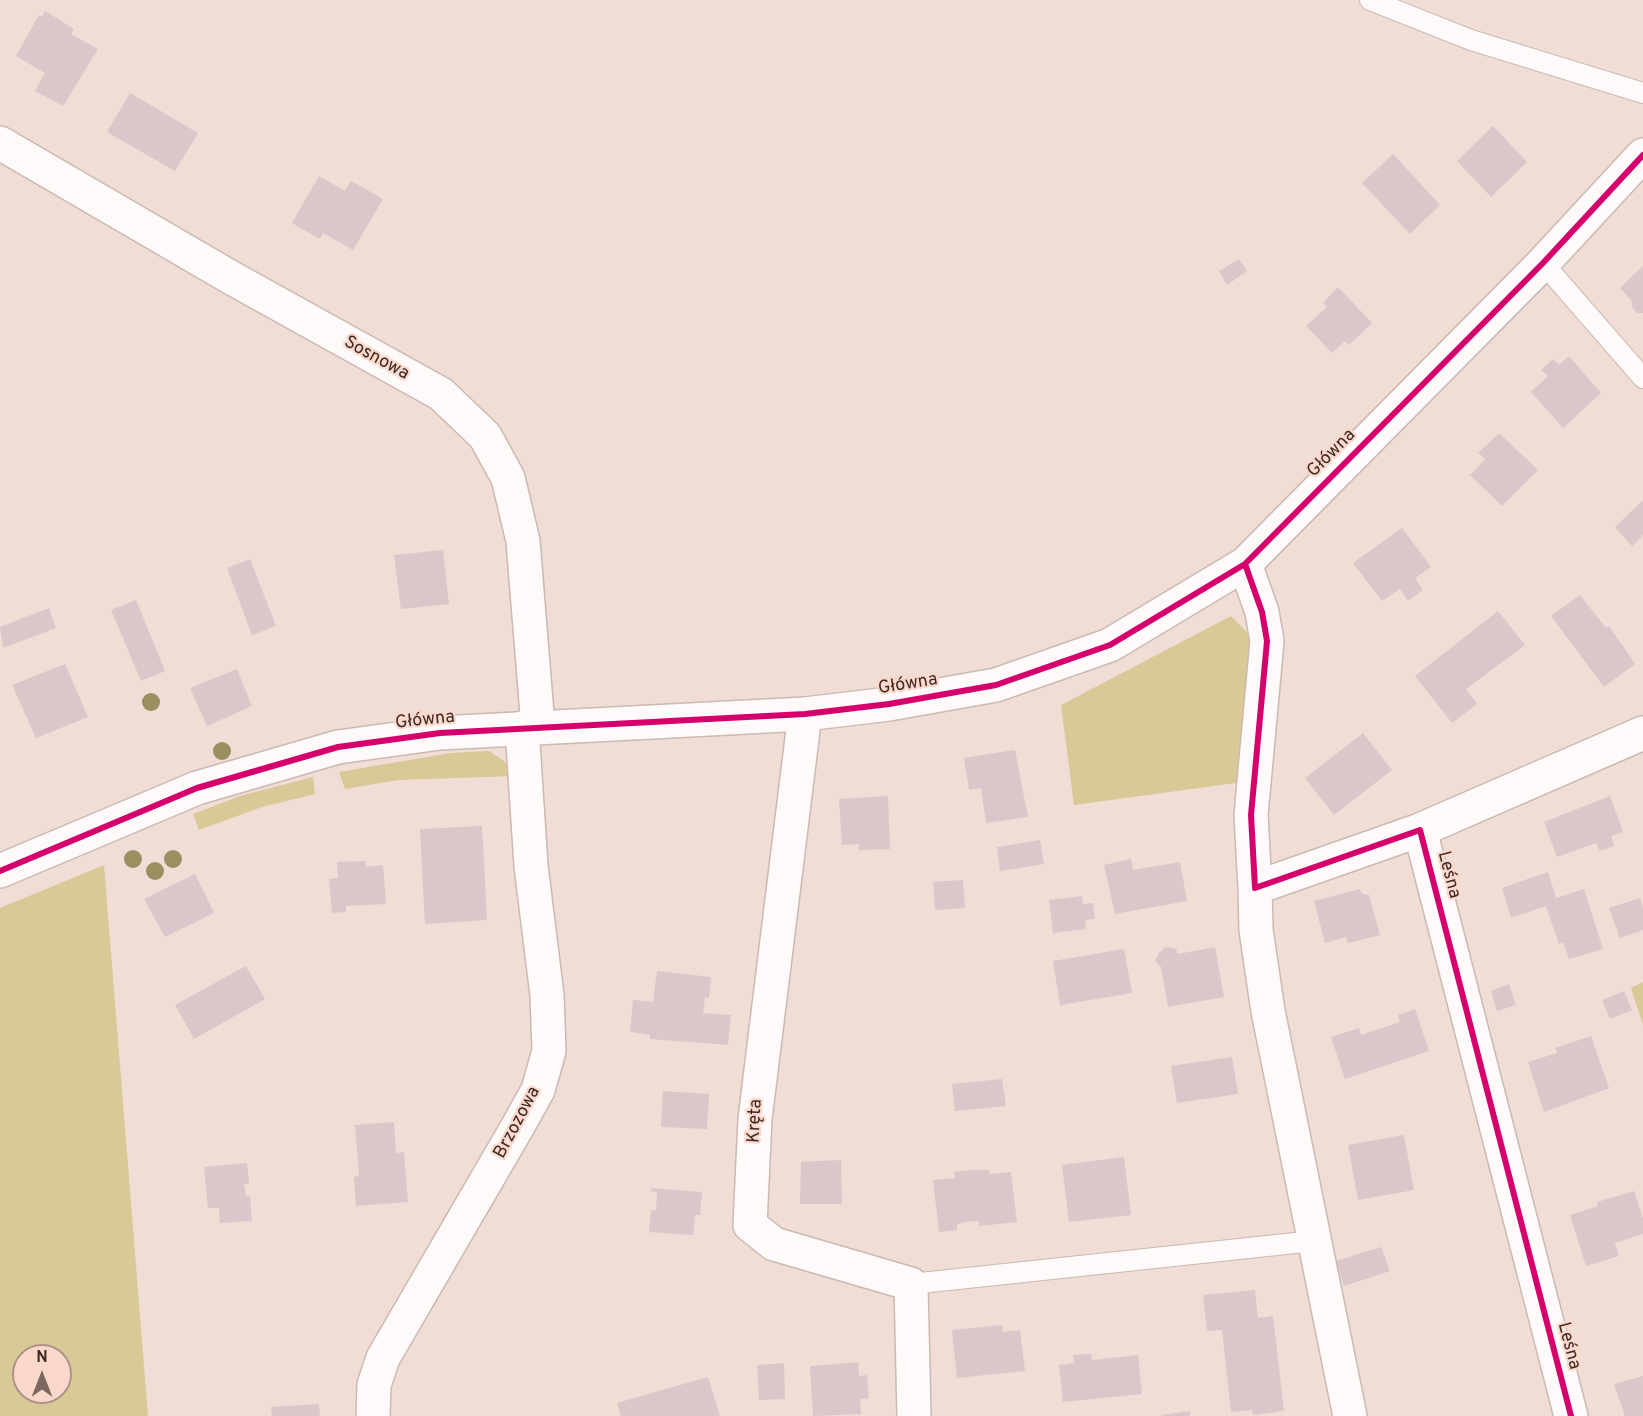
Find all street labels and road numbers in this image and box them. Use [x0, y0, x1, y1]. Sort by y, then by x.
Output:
street label: Sosnowa [340, 332, 412, 386]
street label: Główna [1303, 425, 1361, 483]
street label: Główna [877, 670, 939, 700]
street label: Główna [394, 707, 456, 735]
street label: Leśna [1431, 849, 1465, 901]
street label: Brzozowa [490, 1083, 546, 1163]
street label: Kręta [744, 1098, 768, 1144]
street label: Leśna [1551, 1320, 1585, 1372]

